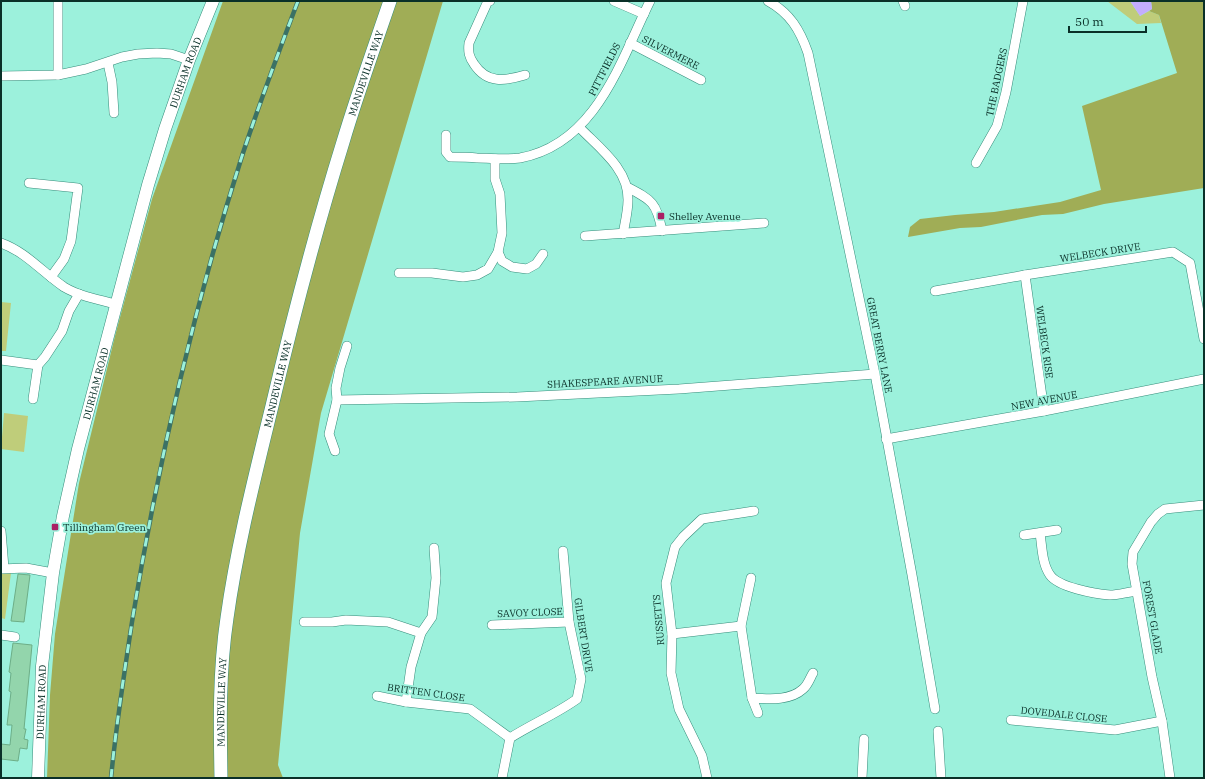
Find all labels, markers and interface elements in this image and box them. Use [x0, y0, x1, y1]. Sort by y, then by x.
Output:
scale bar [1069, 8, 1146, 34]
text: 50 m [1075, 14, 1104, 29]
street label: MANDEVILLE WAY [345, 28, 387, 118]
street label: SILVERMERE [640, 32, 702, 72]
street label: DURHAM ROAD [167, 35, 205, 110]
street label: PITTFIELDS [585, 40, 623, 98]
street label: THE BADGERS [983, 46, 1010, 118]
place label: Shelley Avenue [669, 210, 741, 223]
marker: Shelley Avenue [656, 211, 666, 221]
street label: WELBECK DRIVE [1059, 240, 1141, 265]
street label: GREAT BERRY LANE [864, 296, 895, 394]
street label: WELBECK RISE [1033, 305, 1056, 379]
street label: MANDEVILLE WAY [261, 338, 295, 429]
street label: DURHAM ROAD [80, 346, 112, 421]
street label: SHAKESPEARE AVENUE [547, 372, 663, 391]
street label: NEW AVENUE [1010, 388, 1078, 413]
place label: Tillingham Green [63, 521, 147, 534]
marker: Tillingham Green [50, 522, 60, 532]
street label: FOREST GLADE [1140, 579, 1165, 655]
street label: RUSSETTS [650, 594, 667, 646]
street label: GILBERT DRIVE [571, 597, 596, 673]
street label: SAVOY CLOSE [497, 605, 563, 620]
street label: MANDEVILLE WAY [214, 656, 230, 747]
street label: DURHAM ROAD [33, 665, 49, 740]
street label: BRITTEN CLOSE [386, 681, 466, 704]
street label: DOVEDALE CLOSE [1020, 703, 1108, 726]

